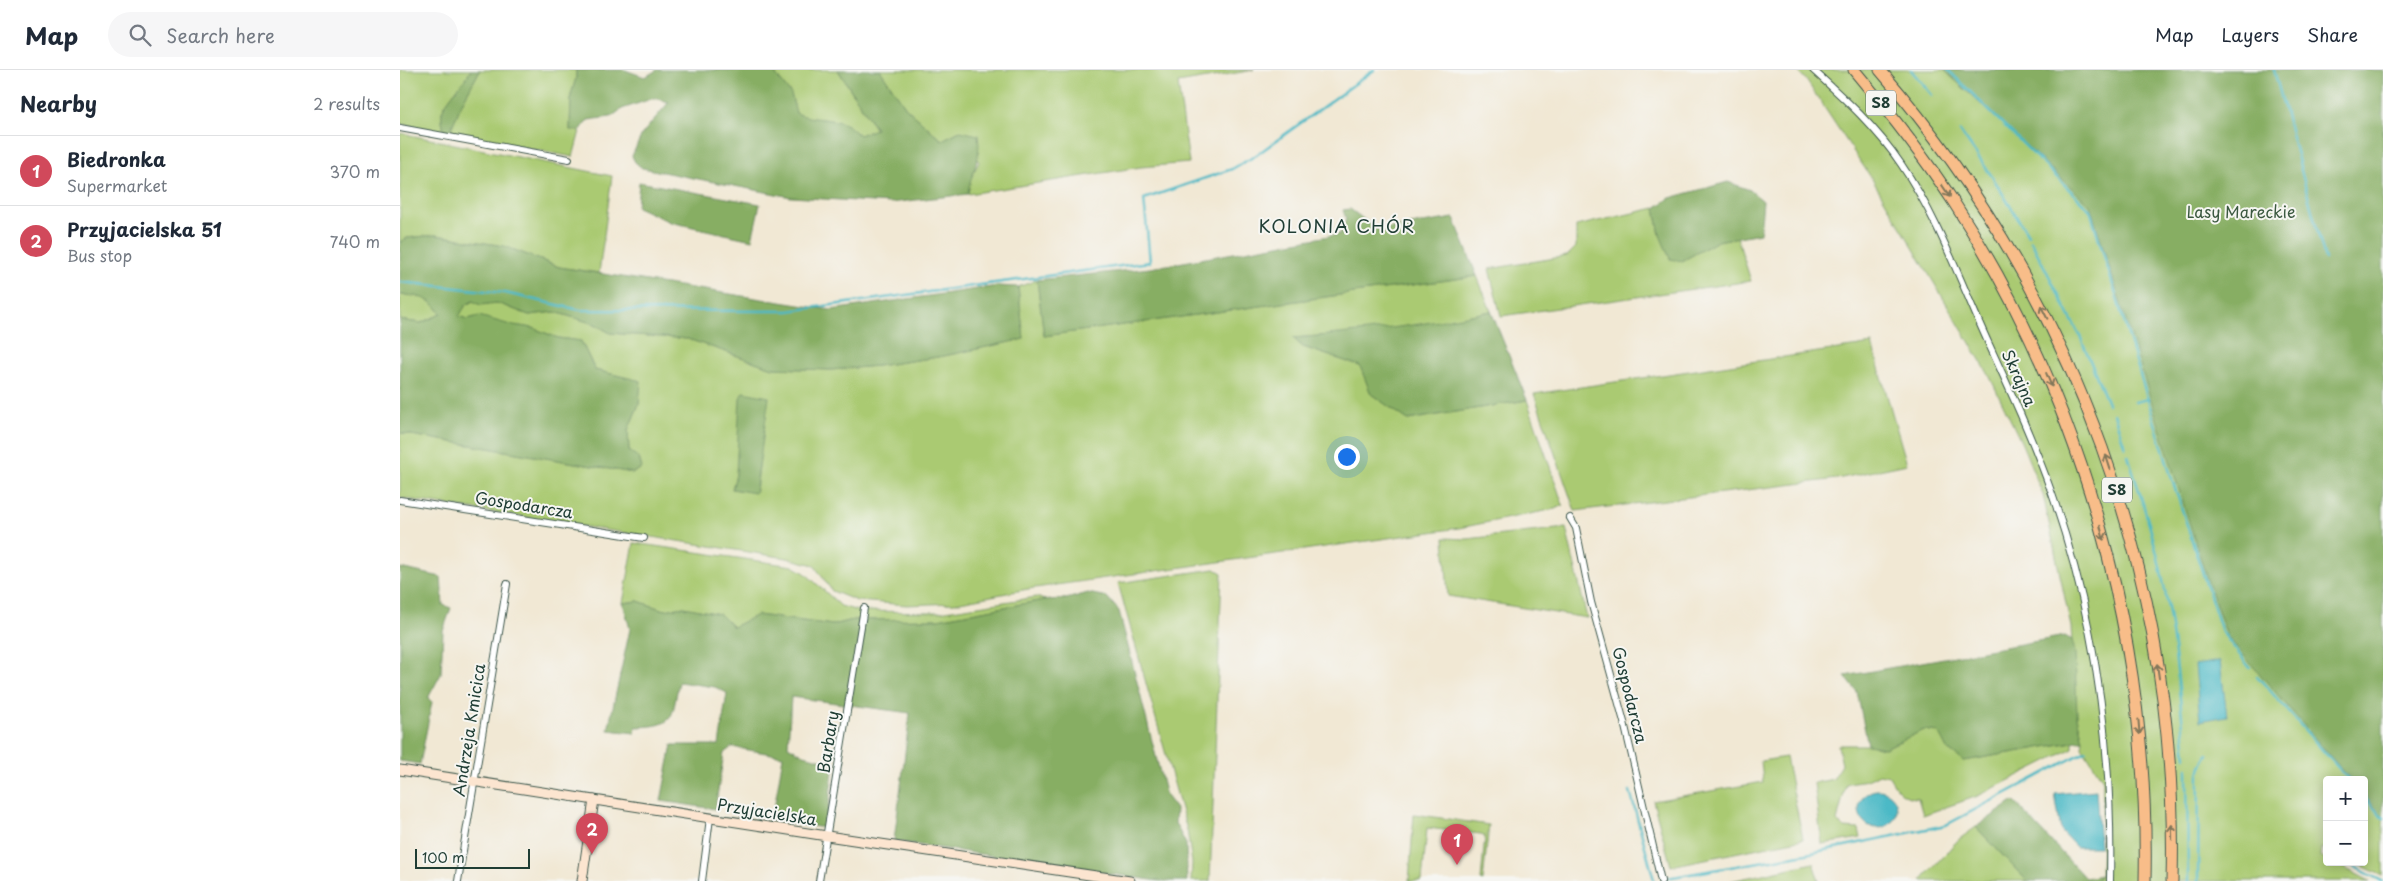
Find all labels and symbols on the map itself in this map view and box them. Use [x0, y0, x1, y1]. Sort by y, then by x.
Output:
road number: S8 [1866, 90, 1896, 116]
one-way arrow [1941, 184, 1951, 198]
park label: Lasy Mareckie [2186, 199, 2296, 223]
district label: KOLONIA CHÓR [1259, 212, 1415, 239]
one-way arrow [2039, 305, 2049, 320]
street label: Skrajna [1997, 345, 2043, 410]
one-way arrow [2044, 372, 2054, 387]
your location [1334, 444, 1360, 470]
one-way arrow [2102, 454, 2112, 470]
road number: S8 [2102, 478, 2132, 502]
street label: Gospodarcza [473, 484, 575, 524]
one-way arrow [2098, 525, 2107, 541]
street label: Gospodarcza [1607, 644, 1655, 746]
street label: Andrzeja Kmicica [446, 662, 490, 798]
one-way arrow [2153, 663, 2163, 679]
street label: Barbary [810, 709, 844, 775]
one-way arrow [2134, 719, 2144, 735]
street label: Przyjacielska [716, 791, 819, 831]
pin: 2 [576, 813, 608, 854]
pin: 1 [1441, 824, 1473, 865]
one-way arrow [2167, 825, 2176, 841]
scale bar [415, 846, 530, 869]

